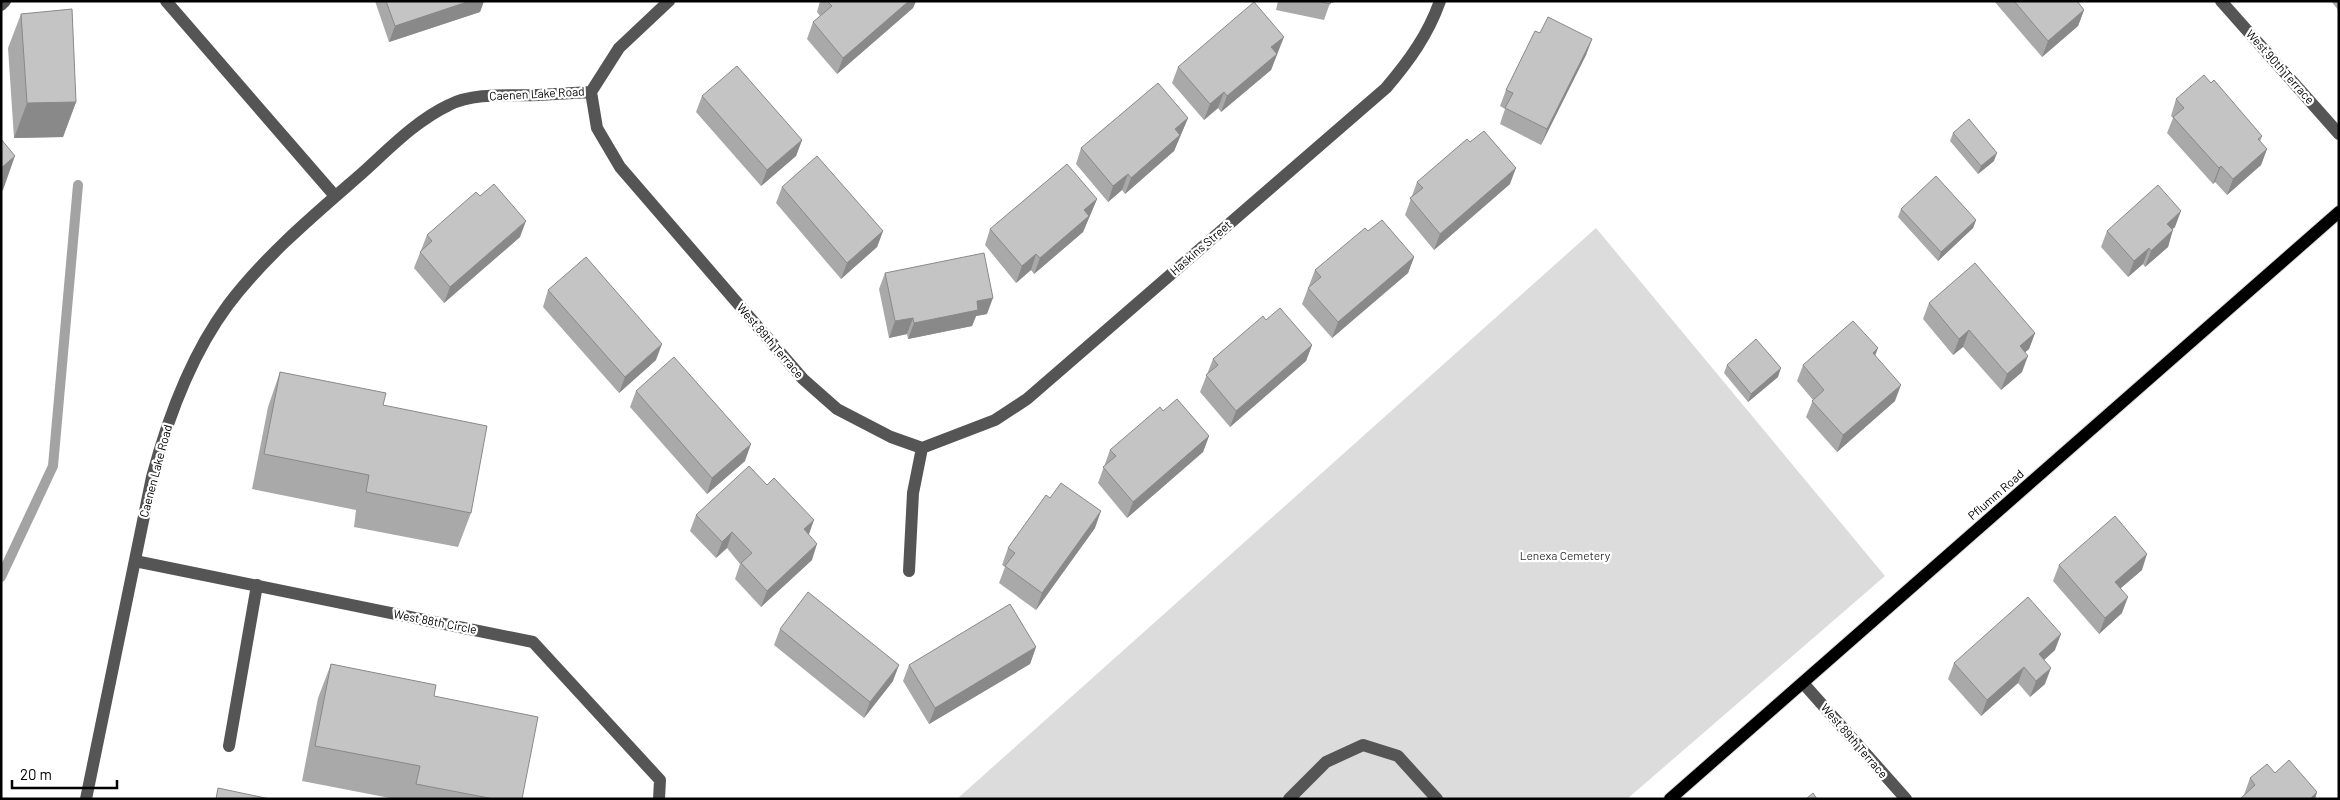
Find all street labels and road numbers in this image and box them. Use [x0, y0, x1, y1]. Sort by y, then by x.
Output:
street label: West 90th Terrace [2244, 26, 2318, 106]
street label: Caenen Lake Road [489, 84, 585, 102]
street label: Haskins Street [1167, 217, 1234, 278]
street label: West 89th Terrace [735, 300, 807, 381]
street label: Caenen Lake Road [136, 423, 174, 519]
street label: Pflumm Road [1965, 466, 2026, 522]
street label: West 88th Circle [392, 606, 478, 636]
street label: West 89th Terrace [1819, 700, 1891, 781]

